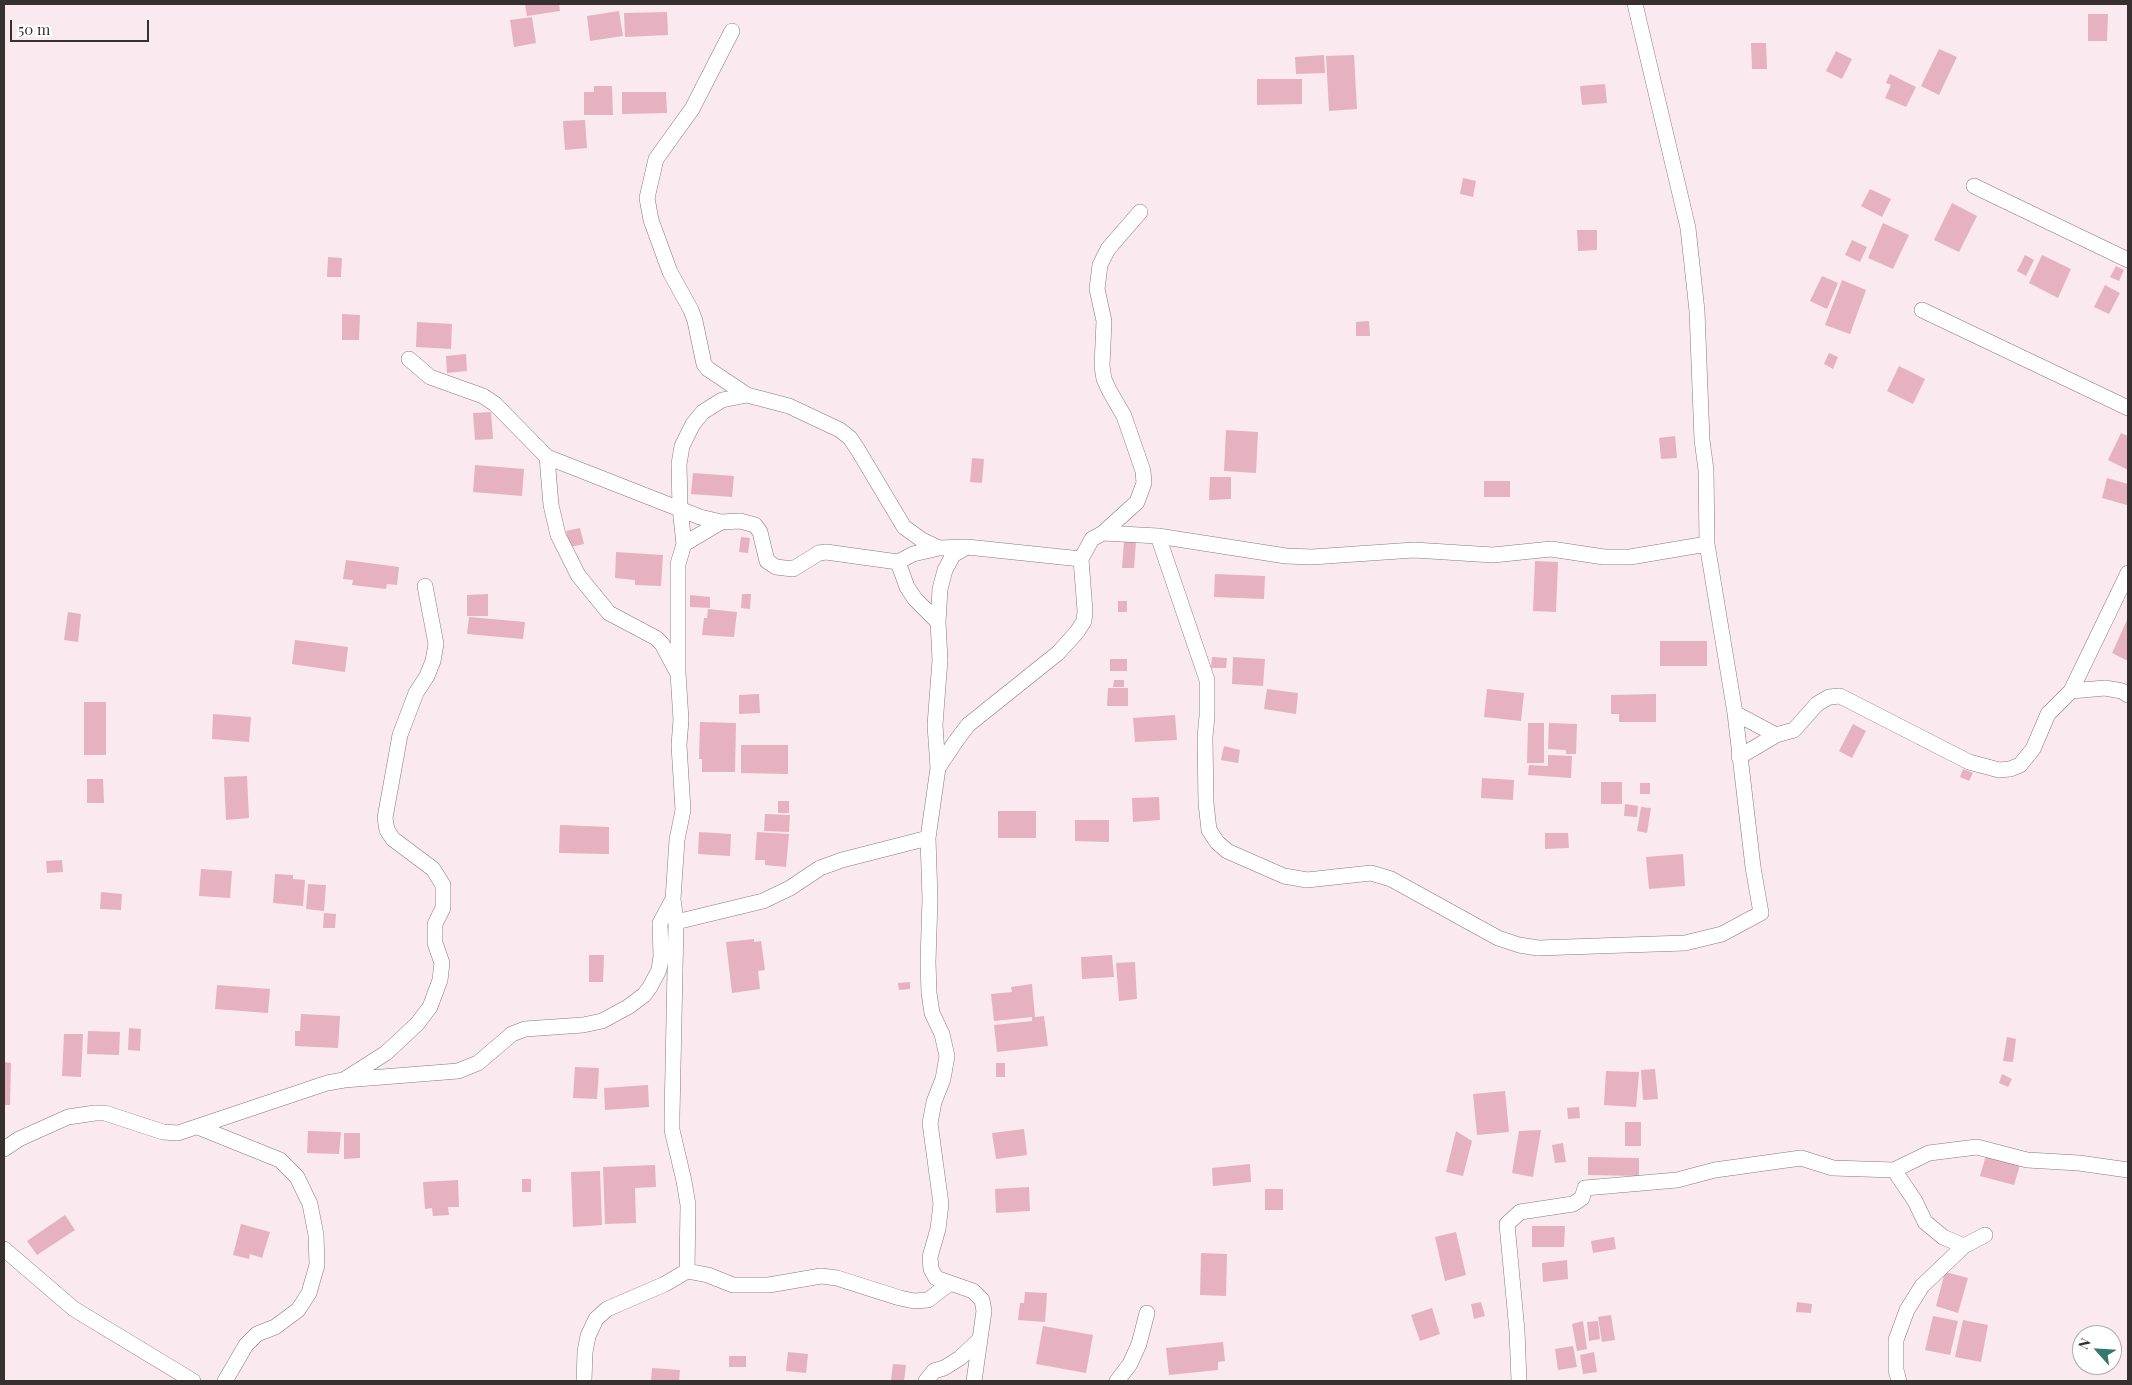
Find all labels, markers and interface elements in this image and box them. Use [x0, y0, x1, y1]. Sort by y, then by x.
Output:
scale bar [12, 10, 151, 42]
text: 50 m [18, 19, 50, 39]
north arrow [2072, 1325, 2122, 1375]
text: N [2073, 1335, 2095, 1352]

